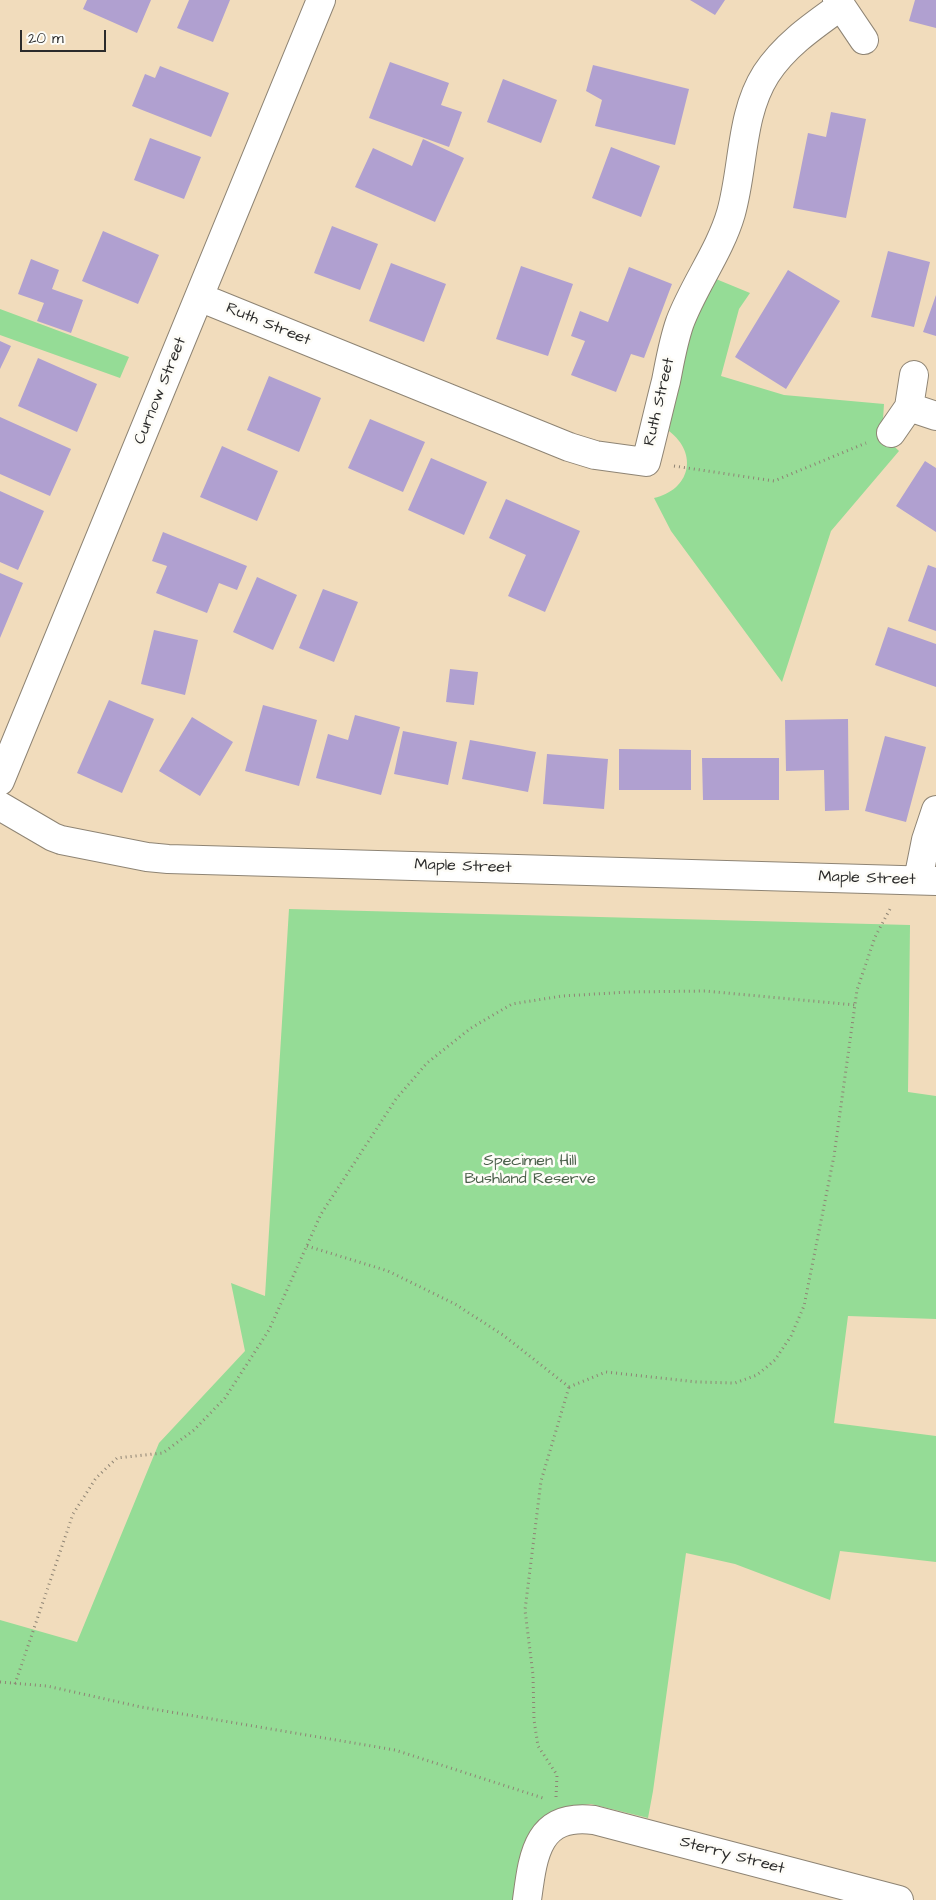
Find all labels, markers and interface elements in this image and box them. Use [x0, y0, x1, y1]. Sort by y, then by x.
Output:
scale bar [22, 20, 109, 52]
text: 20 m [28, 28, 64, 49]
street label: Ruth Street [223, 299, 313, 351]
street label: Curnow Street [131, 335, 191, 447]
street label: Ruth Street [641, 356, 679, 448]
street label: Maple Street [414, 856, 512, 878]
street label: Maple Street [818, 868, 916, 890]
park label: Specimen Hill Bushland Reserve [464, 1152, 596, 1190]
street label: Sterry Street [678, 1833, 786, 1879]

